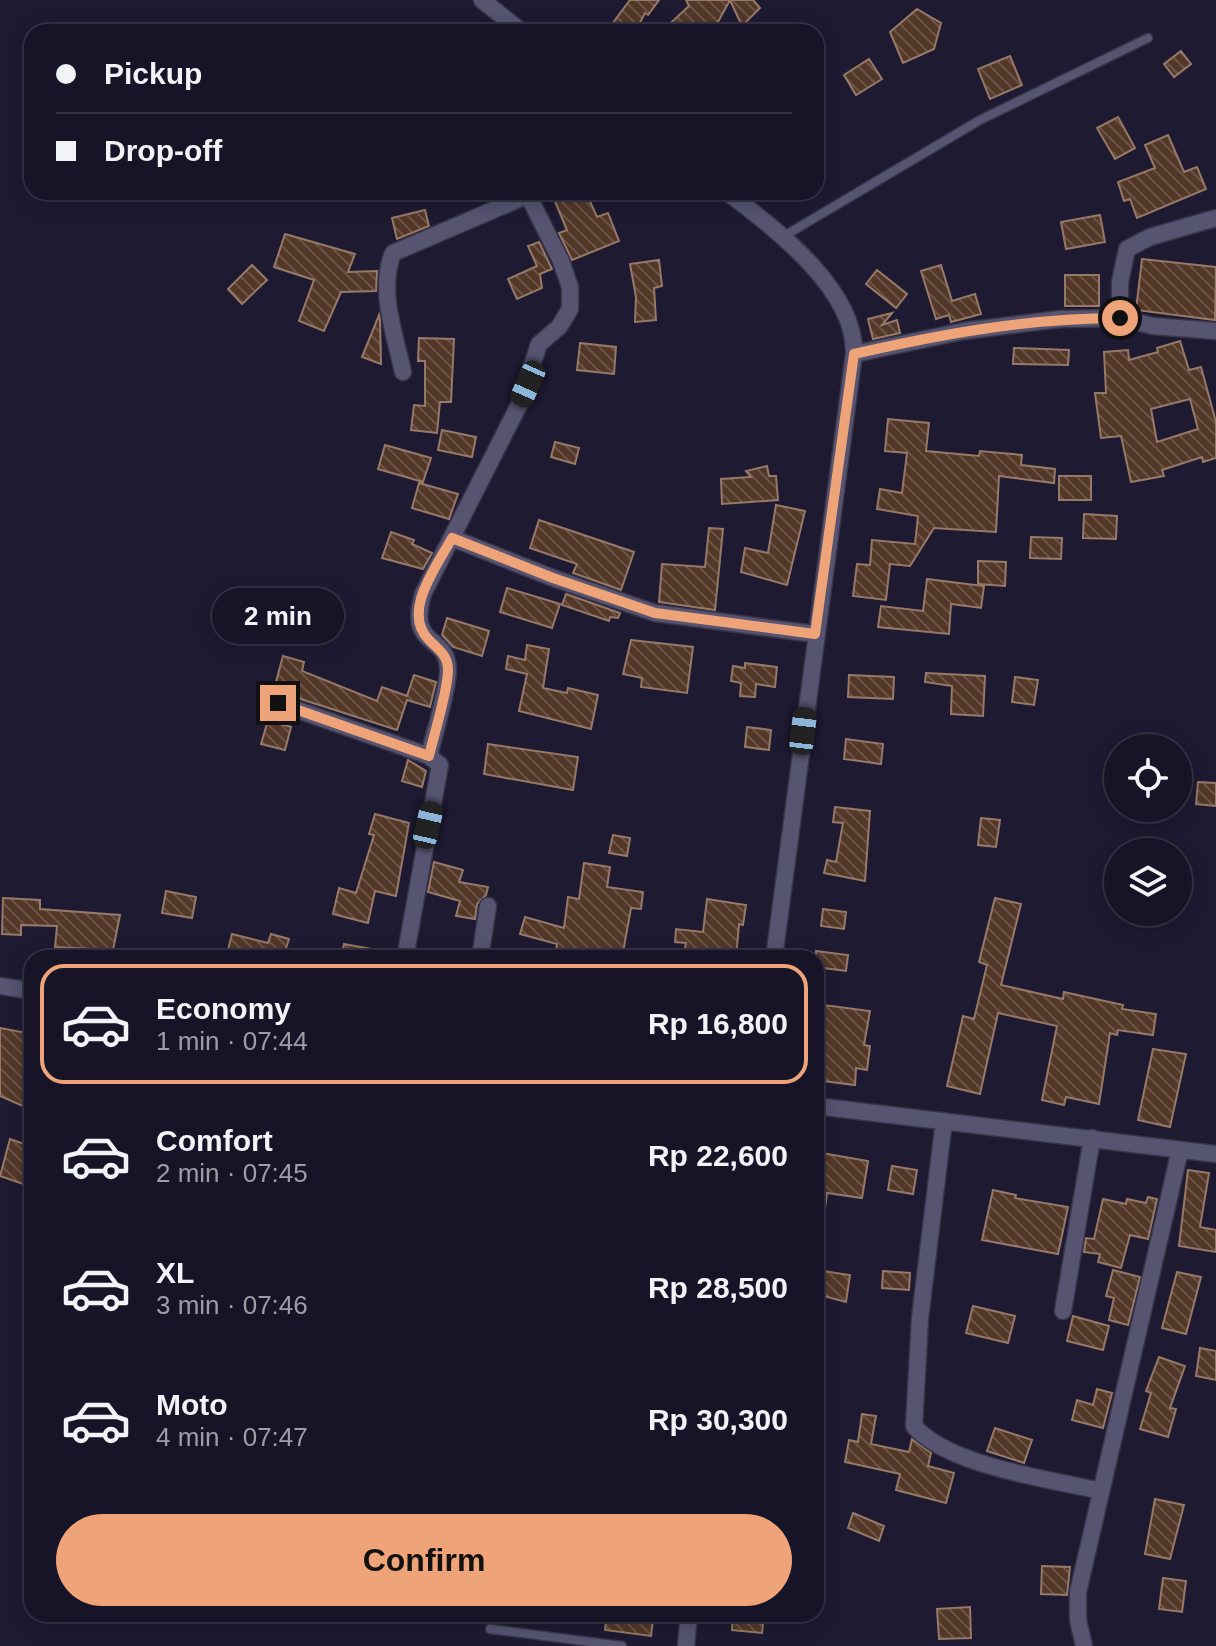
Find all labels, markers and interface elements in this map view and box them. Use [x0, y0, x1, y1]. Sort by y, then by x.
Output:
text: Pickup [104, 57, 202, 90]
text: Drop-off [104, 134, 222, 167]
route start [1102, 300, 1138, 336]
car [507, 357, 549, 411]
callout: 2 min [212, 587, 344, 643]
text: 2 min [244, 601, 312, 631]
route end [260, 685, 296, 721]
car [788, 706, 818, 756]
map controls [1104, 734, 1192, 926]
button: locate [1104, 734, 1192, 822]
car [411, 799, 445, 851]
button: layers [1104, 838, 1192, 926]
icon: car [60, 988, 132, 1060]
text: Economy [156, 992, 291, 1025]
text: Rp 16,800 [648, 1007, 788, 1040]
text: 1 min · 07:44 [156, 1026, 308, 1056]
icon: car [60, 1120, 132, 1192]
text: Comfort [156, 1124, 273, 1157]
text: Rp 22,600 [648, 1139, 788, 1172]
text: 2 min · 07:45 [156, 1158, 308, 1188]
icon: car [60, 1252, 132, 1324]
text: XL [156, 1256, 194, 1289]
text: Rp 28,500 [648, 1271, 788, 1304]
text: 3 min · 07:46 [156, 1290, 308, 1320]
icon: car [60, 1384, 132, 1456]
text: Moto [156, 1388, 228, 1421]
text: Rp 30,300 [648, 1403, 788, 1436]
text: 4 min · 07:47 [156, 1422, 308, 1452]
button: Confirm [56, 1514, 792, 1606]

